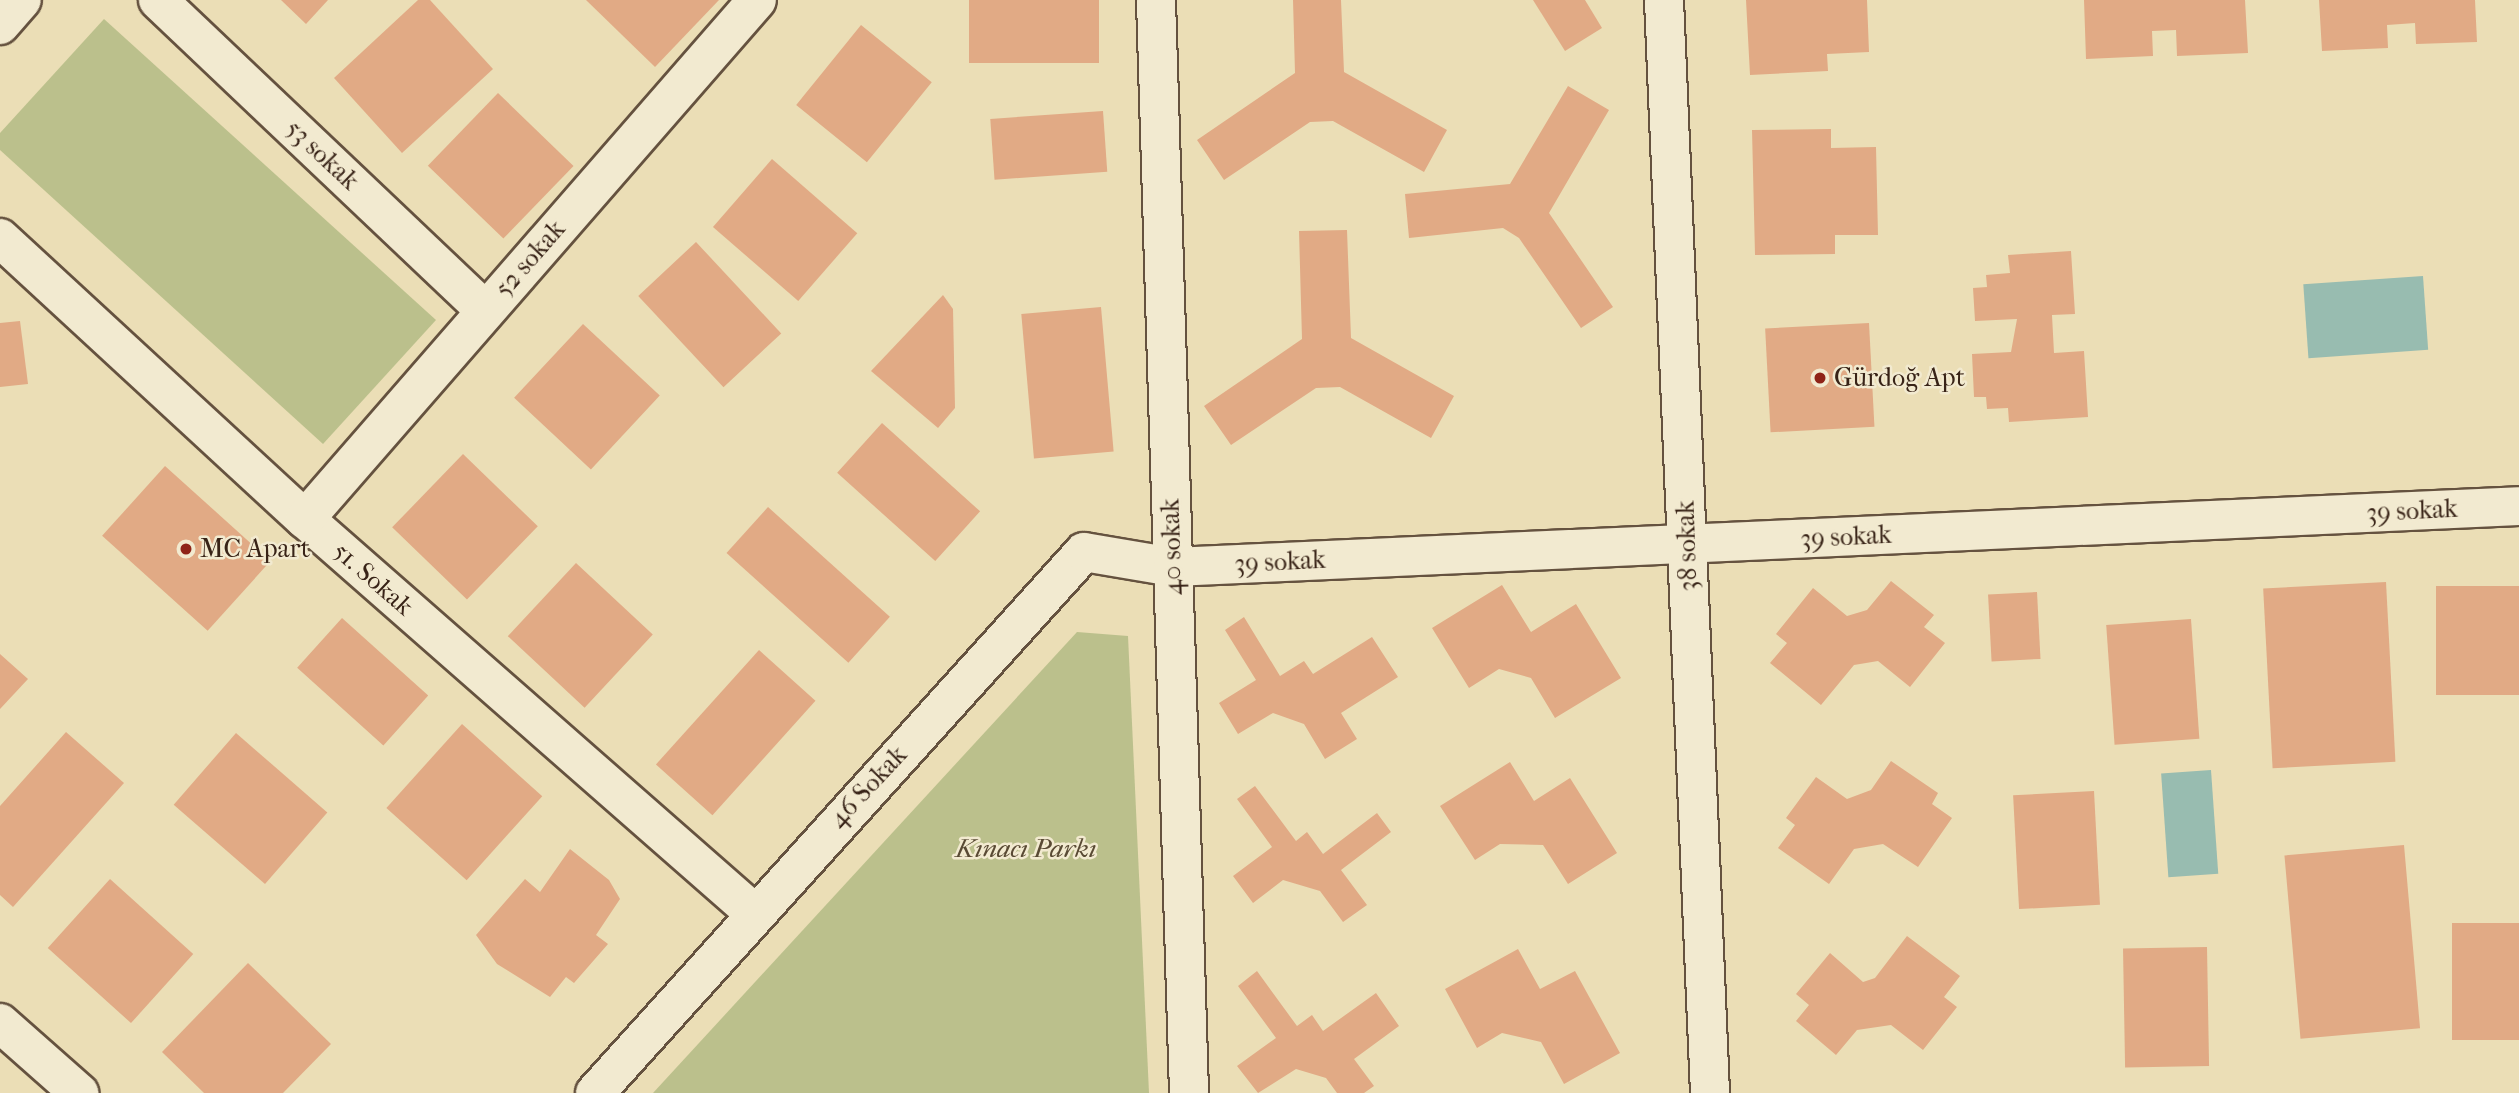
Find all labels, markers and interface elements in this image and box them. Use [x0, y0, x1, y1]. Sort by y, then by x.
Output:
street label: 53 sokak [279, 113, 365, 197]
street label: 52 sokak [488, 214, 572, 304]
place label: Gürdoğ Apt [1834, 362, 1965, 394]
marker: Gürdoğ Apt [1812, 370, 1828, 386]
street label: 39 sokak [2366, 493, 2458, 529]
street label: 40 sokak [1155, 498, 1189, 596]
street label: 38 sokak [1670, 500, 1704, 592]
street label: 39 sokak [1800, 519, 1892, 555]
place label: MC Apart [200, 533, 310, 565]
street label: 51. Sokak [326, 536, 420, 622]
marker: MC Apart [178, 541, 194, 557]
street label: 39 sokak [1234, 544, 1326, 580]
street label: 46 Sokak [822, 740, 914, 834]
park label: Kınacı Parkı [956, 833, 1096, 865]

